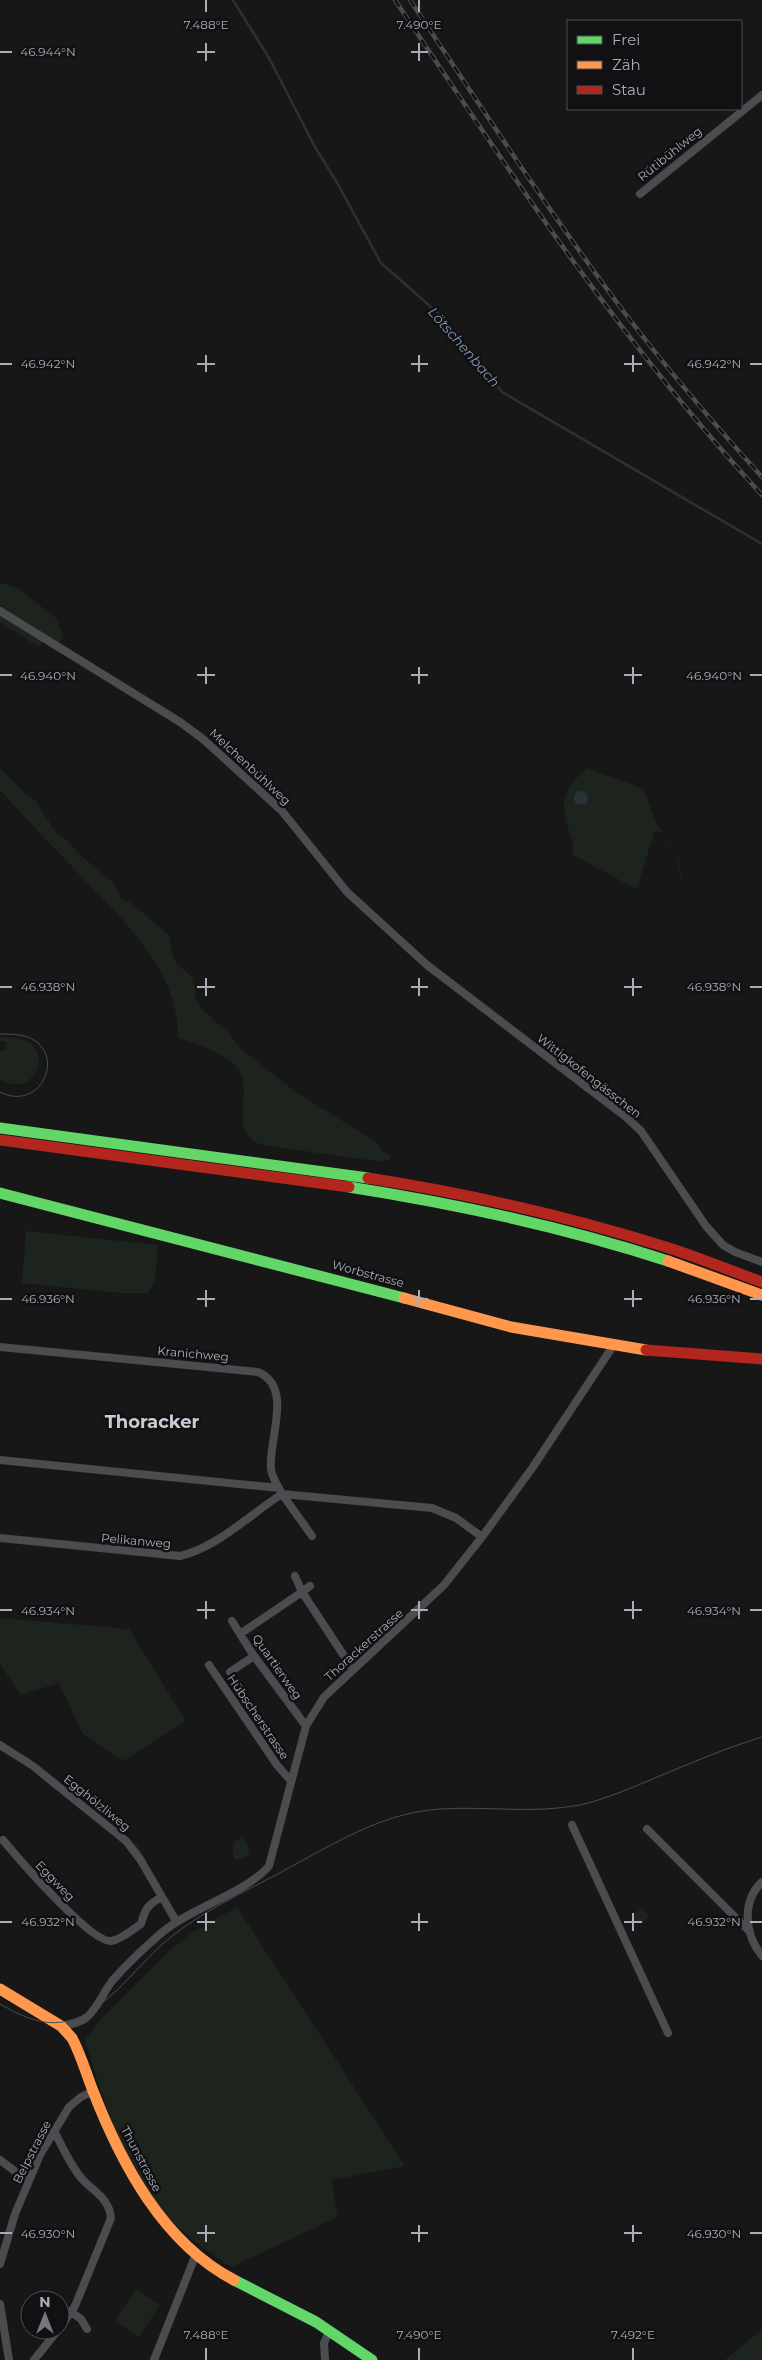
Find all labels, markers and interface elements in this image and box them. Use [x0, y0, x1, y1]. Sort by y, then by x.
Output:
text: 7.488°E [183, 17, 229, 32]
text: 7.490°E [396, 17, 442, 32]
legend [567, 20, 742, 110]
text: Frei [612, 30, 640, 49]
text: 46.944°N [20, 44, 76, 59]
text: Zäh [612, 55, 641, 74]
text: Stau [612, 80, 646, 99]
street label: Rütibühlweg [635, 123, 705, 184]
water label: Lötschenbach [424, 303, 504, 391]
text: 46.942°N [21, 356, 75, 371]
text: 46.942°N [687, 356, 741, 371]
text: 46.940°N [20, 668, 76, 683]
text: 46.940°N [686, 668, 742, 683]
street label: Melchenbühlweg [207, 725, 294, 808]
text: 46.938°N [21, 979, 75, 994]
text: 46.938°N [687, 979, 741, 994]
street label: Wittigkofengässchen [534, 1030, 644, 1121]
street label: Worbstrasse [330, 1257, 406, 1290]
text: 46.936°N [21, 1291, 75, 1306]
text: 46.936°N [687, 1291, 741, 1306]
street label: Kranichweg [157, 1343, 229, 1364]
district label: Thoracker [105, 1411, 200, 1433]
street label: Pelikanweg [100, 1530, 172, 1551]
text: 46.934°N [21, 1603, 75, 1618]
text: 46.934°N [687, 1603, 741, 1618]
street label: Thorackerstrasse [321, 1605, 406, 1684]
street label: Quartierweg [249, 1631, 305, 1702]
street label: Hübscherstrasse [224, 1671, 293, 1762]
street label: Egghölzliweg [61, 1771, 134, 1834]
street label: Eggweg [33, 1857, 78, 1904]
text: 46.932°N [21, 1914, 75, 1929]
text: 46.932°N [687, 1914, 741, 1929]
street label: Belpstrasse [9, 2118, 54, 2186]
street label: Thunstrasse [118, 2123, 165, 2194]
text: 46.930°N [21, 2226, 75, 2241]
text: 46.930°N [687, 2226, 741, 2241]
north arrow [20, 2290, 70, 2340]
text: N [39, 2293, 51, 2311]
text: 7.488°E [183, 2327, 229, 2342]
text: 7.490°E [396, 2327, 442, 2342]
text: 7.492°E [611, 2327, 655, 2342]

